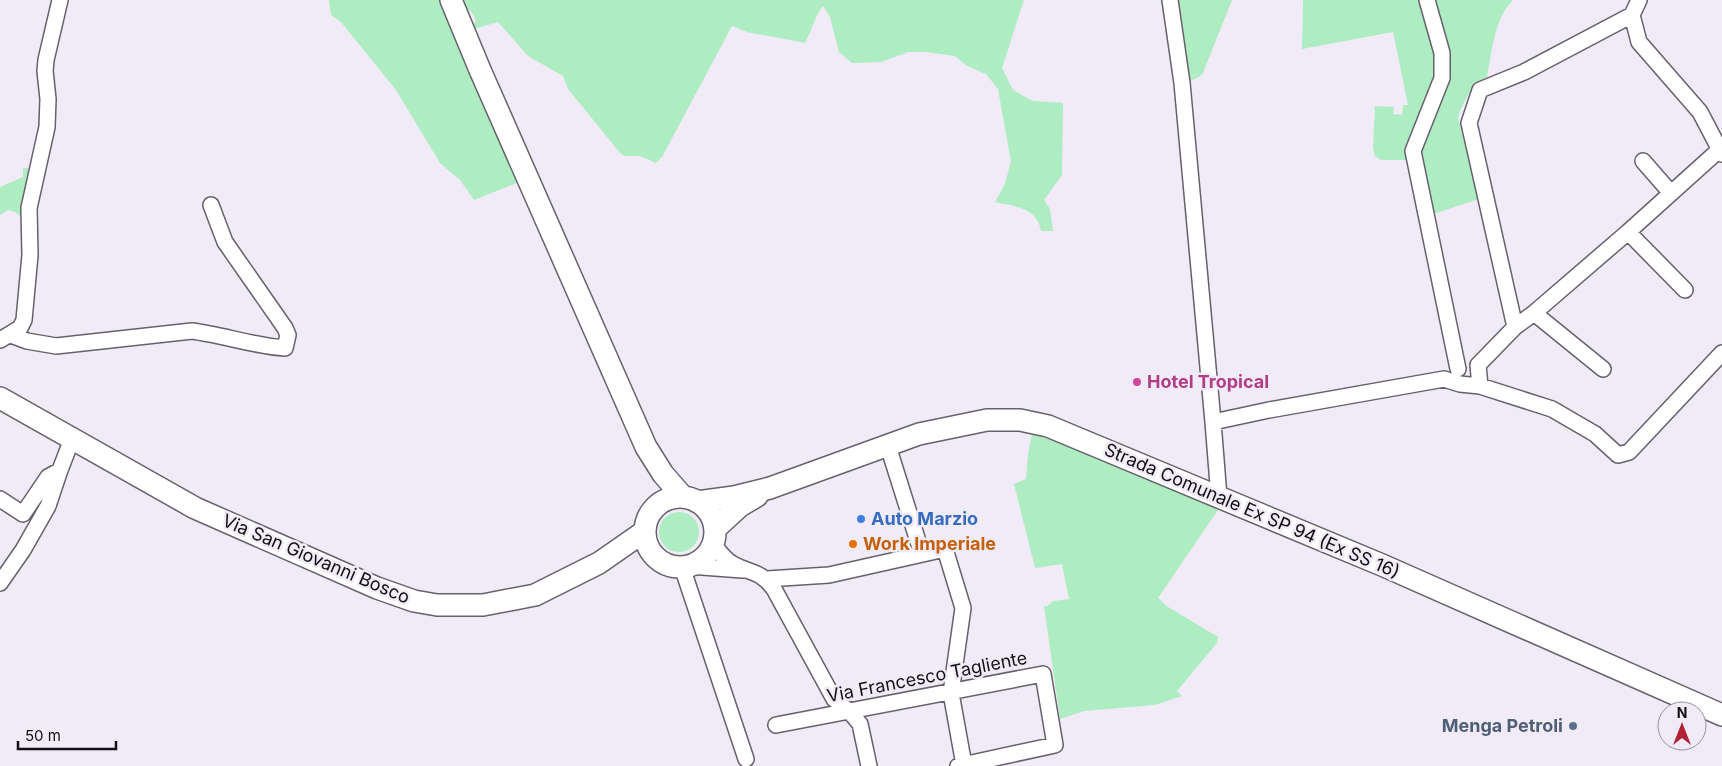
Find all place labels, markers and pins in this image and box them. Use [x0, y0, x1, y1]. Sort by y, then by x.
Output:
place label: Hotel Tropical [1147, 371, 1269, 392]
marker: Hotel Tropical [1131, 376, 1143, 388]
place label: Auto Marzio [871, 508, 978, 529]
marker: Auto Marzio [855, 513, 867, 525]
place label: Work Imperiale [863, 533, 996, 554]
marker: Work Imperiale [847, 538, 859, 550]
place label: Menga Petroli [1442, 715, 1563, 736]
marker: Menga Petroli [1567, 720, 1579, 732]

